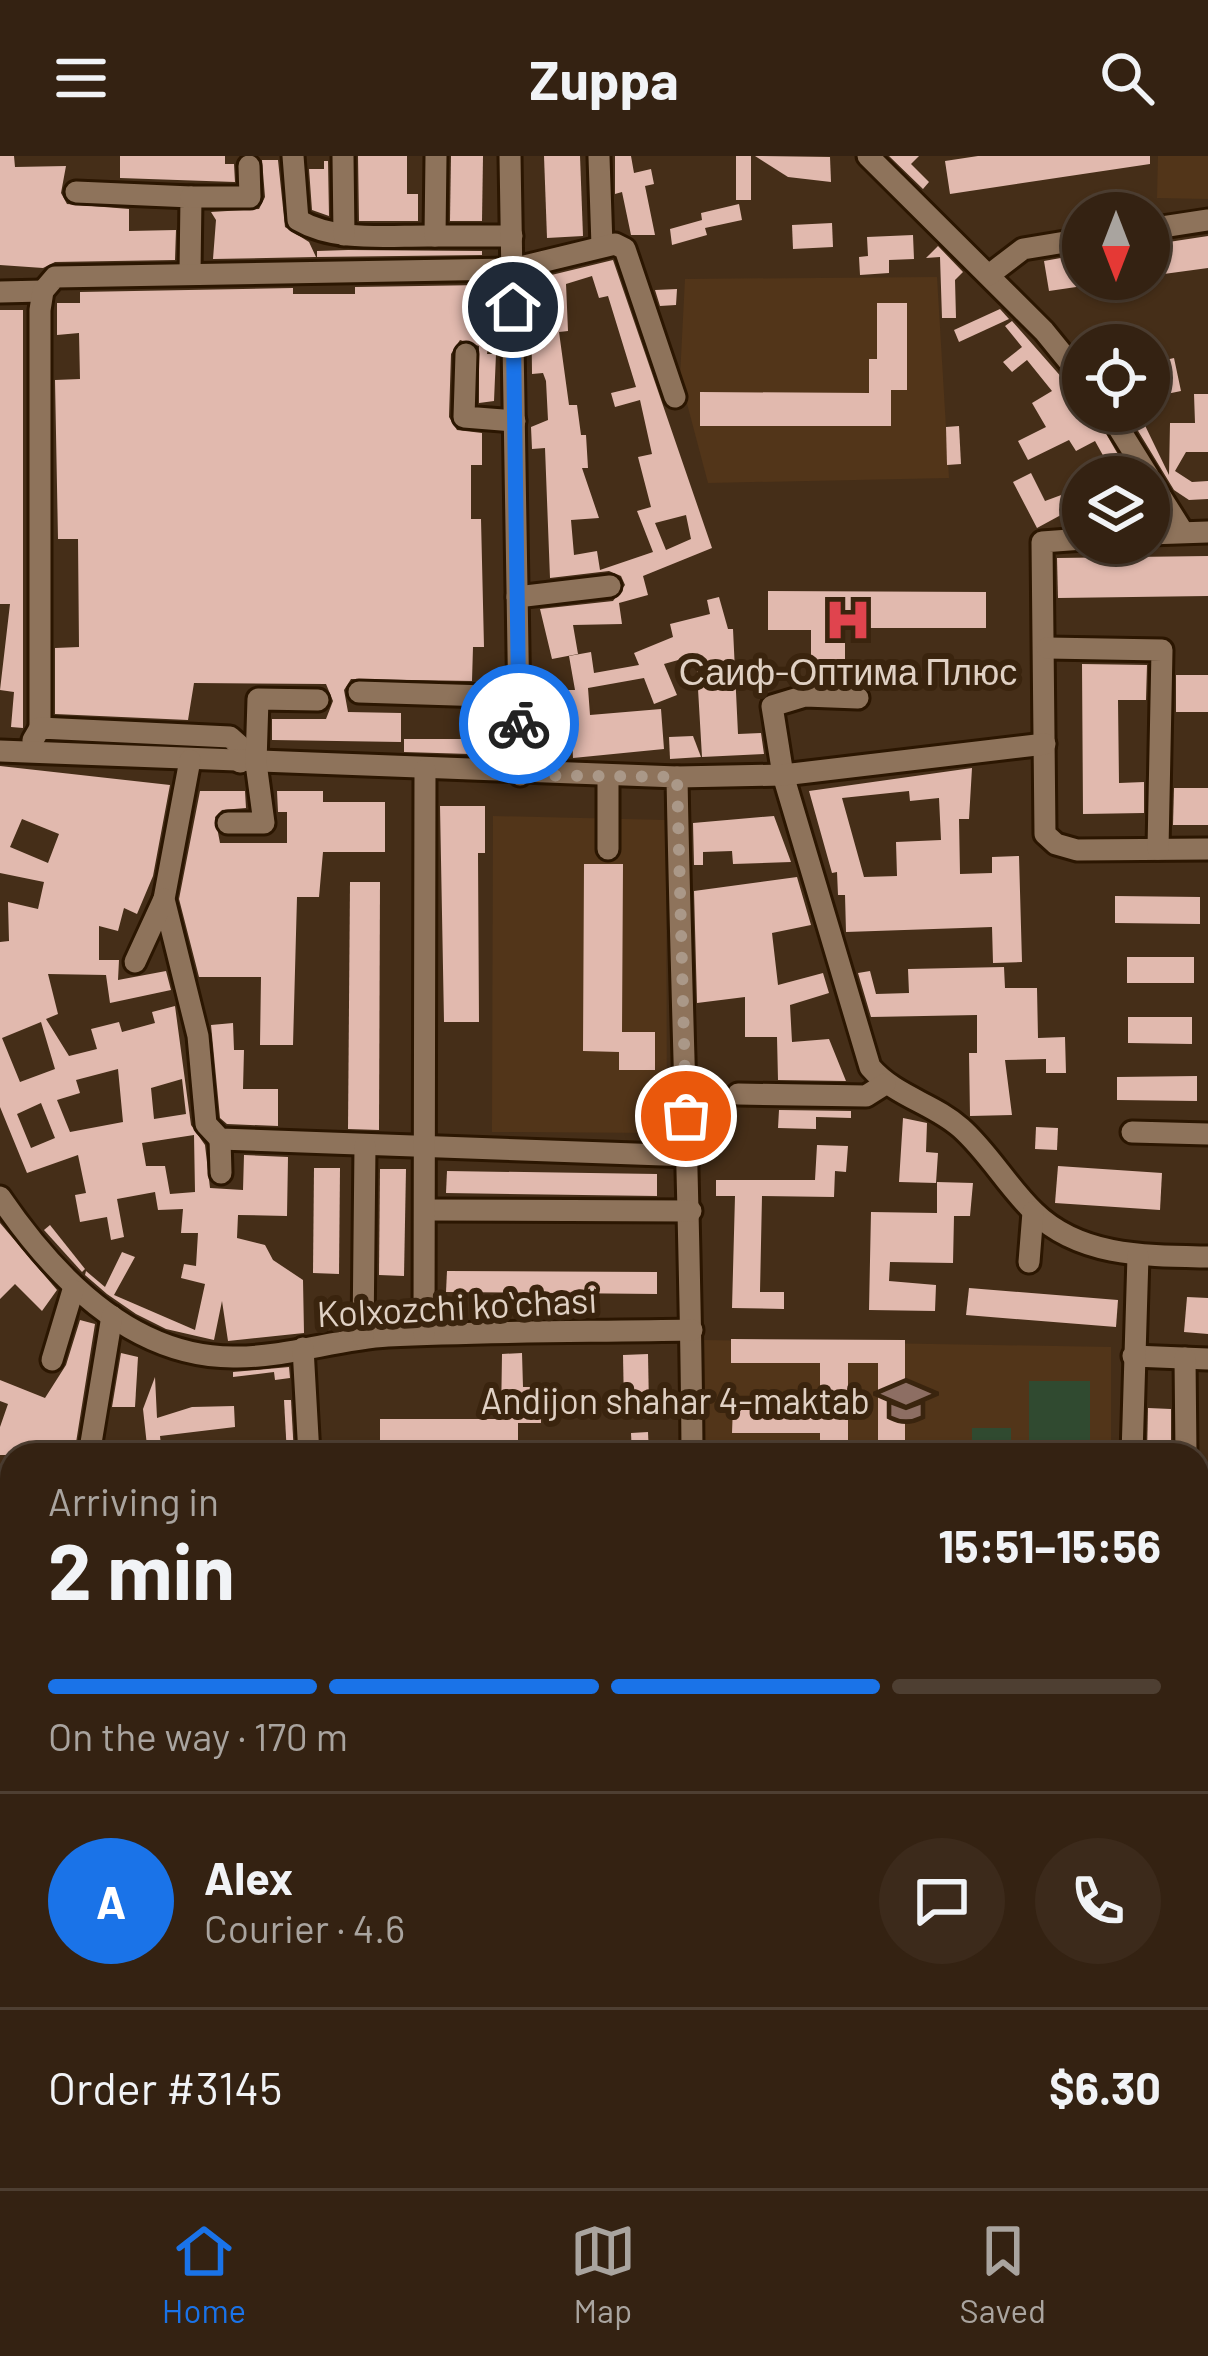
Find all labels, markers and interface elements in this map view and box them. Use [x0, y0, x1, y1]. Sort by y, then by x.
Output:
icon: menu [48, 45, 114, 111]
icon: search [1094, 45, 1160, 111]
text: Zuppa [529, 46, 679, 111]
north arrow [1062, 192, 1170, 300]
map controls [1062, 192, 1170, 564]
pin [462, 256, 564, 358]
icon: home [480, 274, 546, 340]
button: locate [1062, 324, 1170, 432]
button: layers [1062, 456, 1170, 564]
hospital icon: Саиф-Оптима Плюс [823, 595, 873, 645]
place label: Саиф-Оптима Плюс [679, 649, 1017, 693]
courier [459, 664, 579, 784]
icon: bike [486, 691, 552, 757]
pin [635, 1065, 737, 1167]
icon: bag [653, 1083, 719, 1149]
street label: Kolxozchi koʻchasi [316, 1277, 598, 1334]
school or university icon: Andijon shahar 4-maktab [881, 1376, 931, 1426]
place label: Andijon shahar 4-maktab [481, 1378, 870, 1421]
text: Arriving in [48, 1477, 219, 1524]
text: 15:51–15:56 [938, 1518, 1161, 1572]
text: 2 min [48, 1522, 235, 1616]
text: On the way · 170 m [48, 1712, 348, 1759]
button: chat [879, 1838, 1005, 1964]
button: phone [1035, 1838, 1161, 1964]
text: Alex [204, 1850, 293, 1904]
text: A [96, 1874, 126, 1928]
text: Courier · 4.6 [204, 1904, 405, 1951]
text: Order #3145 [48, 2060, 282, 2114]
text: $6.30 [1049, 2060, 1161, 2114]
tab: Home [162, 2218, 246, 2330]
tab: Map [570, 2218, 636, 2330]
tab: Saved [960, 2218, 1046, 2330]

